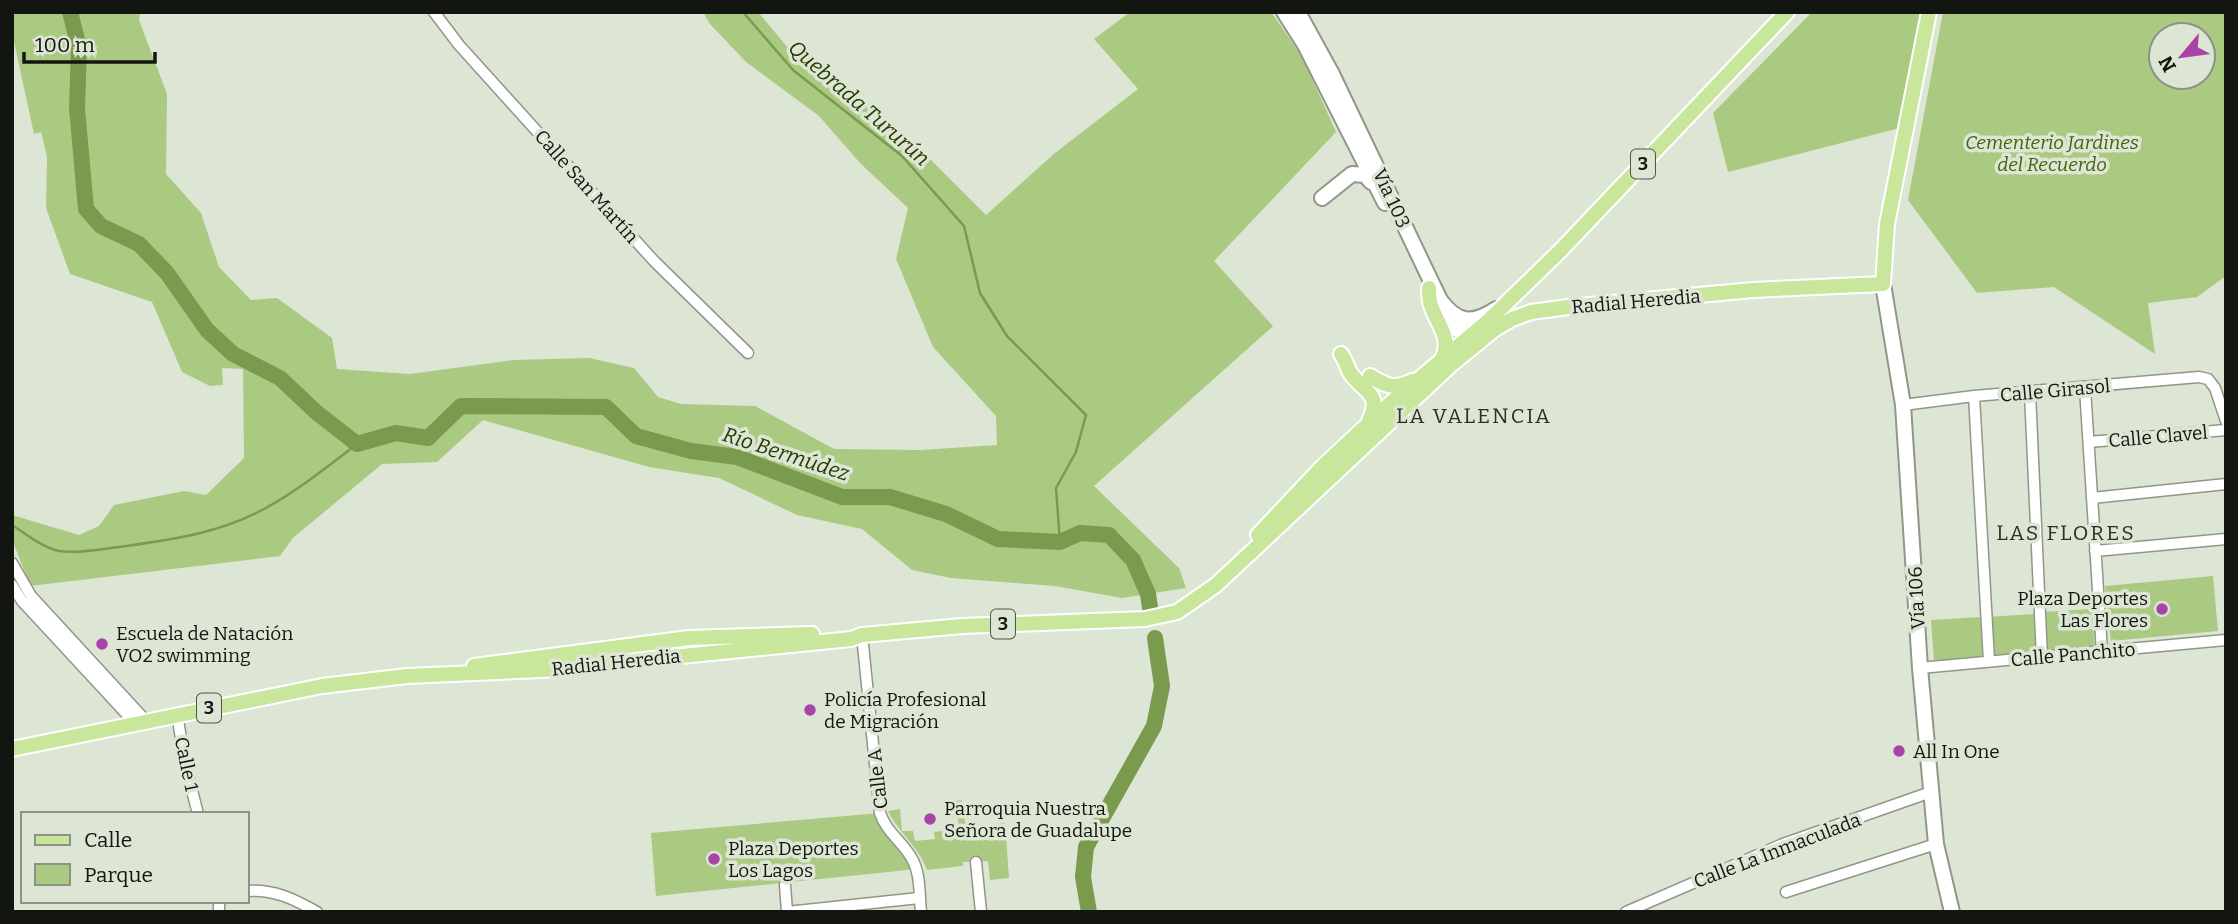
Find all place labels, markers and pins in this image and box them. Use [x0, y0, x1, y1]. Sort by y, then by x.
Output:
place label: Plaza Deportes Las Flores [2017, 587, 2148, 632]
marker: Plaza Deportes Las Flores [2154, 601, 2170, 617]
place label: Escuela de Natación VO2 swimming [116, 622, 293, 667]
marker: Escuela de Natación VO2 swimming [94, 636, 110, 652]
place label: Policía Profesional de Migración [824, 688, 987, 733]
marker: Policía Profesional de Migración [802, 702, 818, 718]
place label: All In One [1913, 740, 2000, 763]
marker: All In One [1891, 743, 1907, 759]
place label: Parroquia Nuestra Señora de Guadalupe [944, 797, 1132, 842]
marker: Parroquia Nuestra Señora de Guadalupe [922, 811, 938, 827]
place label: Plaza Deportes Los Lagos [728, 837, 859, 882]
marker: Plaza Deportes Los Lagos [706, 851, 722, 867]

